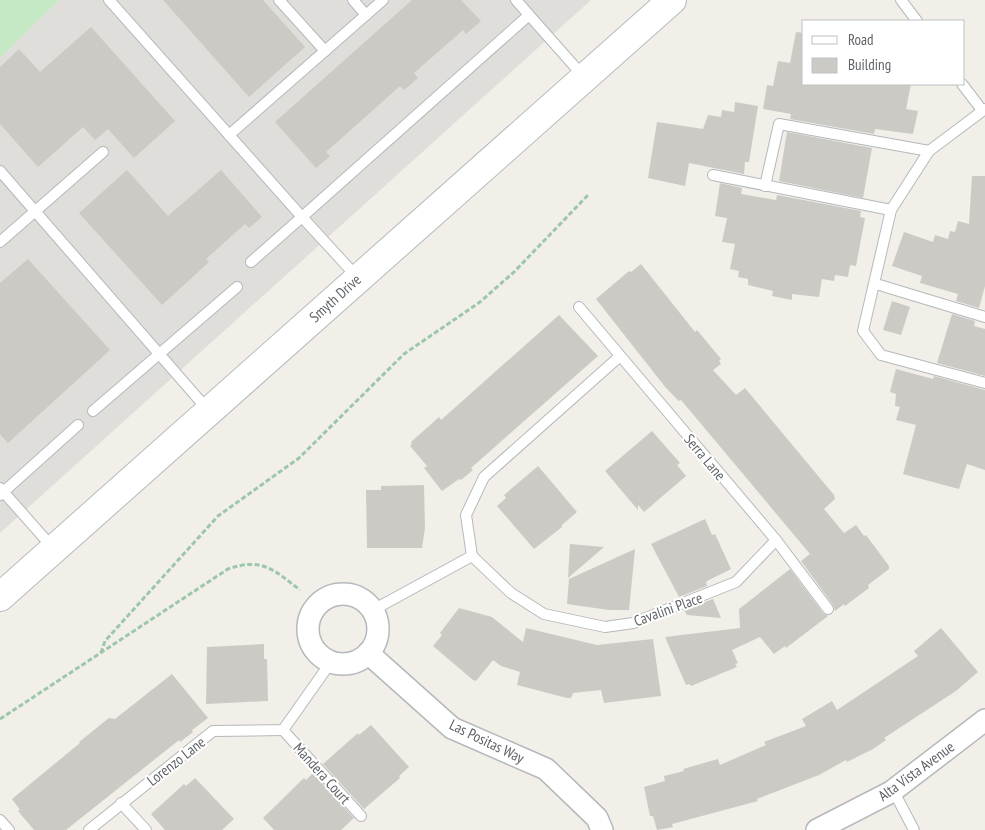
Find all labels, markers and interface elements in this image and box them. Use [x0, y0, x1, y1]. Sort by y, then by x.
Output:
legend [802, 20, 965, 85]
text: Road [848, 30, 874, 49]
text: Building [848, 55, 891, 74]
street label: Smyth Drive [305, 270, 365, 326]
street label: Serra Lane [680, 430, 730, 484]
street label: Cavalini Place [631, 588, 705, 630]
street label: Las Positas Way [447, 715, 528, 767]
street label: Lorenzo Lane [143, 732, 209, 790]
street label: Alta Vista Avenue [874, 737, 958, 805]
street label: Mandera Court [289, 738, 355, 808]

